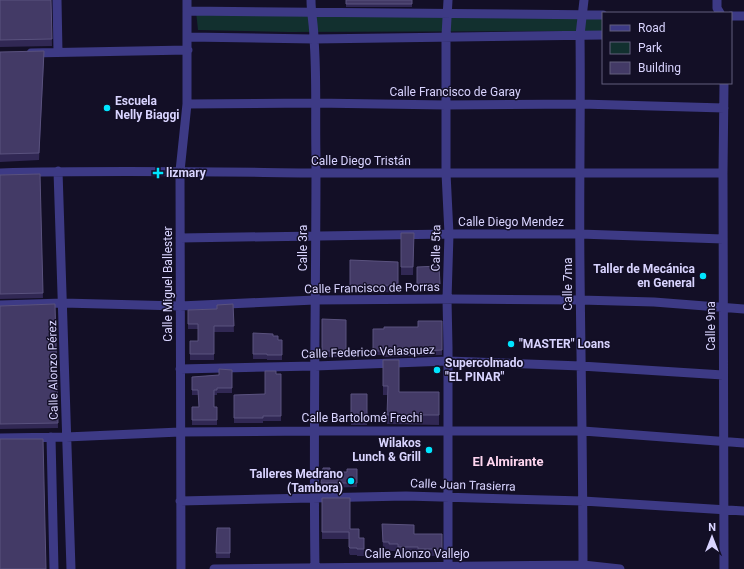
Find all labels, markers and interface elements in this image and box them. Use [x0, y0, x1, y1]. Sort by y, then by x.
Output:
legend [602, 12, 732, 84]
text: Road [638, 21, 666, 35]
text: Park [638, 41, 663, 55]
text: Building [638, 61, 681, 75]
street label: Calle Francisco de Garay [389, 85, 521, 99]
place label: Escuela Nelly Biaggi [115, 94, 179, 122]
marker: Escuela Nelly Biaggi [102, 103, 112, 113]
street label: Calle Diego Tristán [311, 154, 411, 168]
place label: lizmary [166, 166, 207, 180]
marker: lizmary [153, 168, 163, 178]
street label: Calle Diego Mendez [458, 215, 564, 229]
street label: Calle 3ra [296, 225, 310, 271]
street label: Calle 5ta [429, 225, 443, 271]
street label: Calle Miguel Ballester [161, 226, 175, 342]
street label: Calle 7ma [561, 257, 575, 311]
place label: Taller de Mecánica en General [593, 262, 696, 290]
marker: Taller de Mecánica en General [698, 271, 708, 281]
street label: Calle Francisco de Porras [304, 280, 440, 296]
street label: Calle 9na [704, 301, 718, 351]
street label: Calle Alonzo Pérez [45, 320, 61, 420]
place label: "MASTER" Loans [519, 337, 610, 351]
marker: "MASTER" Loans [506, 339, 516, 349]
street label: Calle Federico Velasquez [301, 343, 435, 361]
place label: Supercolmado "EL PINAR" [445, 356, 523, 384]
marker: Supercolmado "EL PINAR" [432, 365, 442, 375]
street label: Calle Bartolomé Frechi [302, 411, 422, 425]
place label: Wilakos Lunch & Grill [352, 436, 421, 464]
marker: Wilakos Lunch & Grill [424, 445, 434, 455]
district label: El Almirante [472, 454, 544, 469]
place label: Talleres Medrano (Tambora) [249, 467, 343, 495]
marker: Talleres Medrano (Tambora) [346, 476, 356, 486]
street label: Calle Juan Trasierra [410, 476, 516, 494]
north arrow [692, 517, 732, 557]
text: N [708, 521, 716, 534]
street label: Calle Alonzo Vallejo [364, 547, 470, 561]

